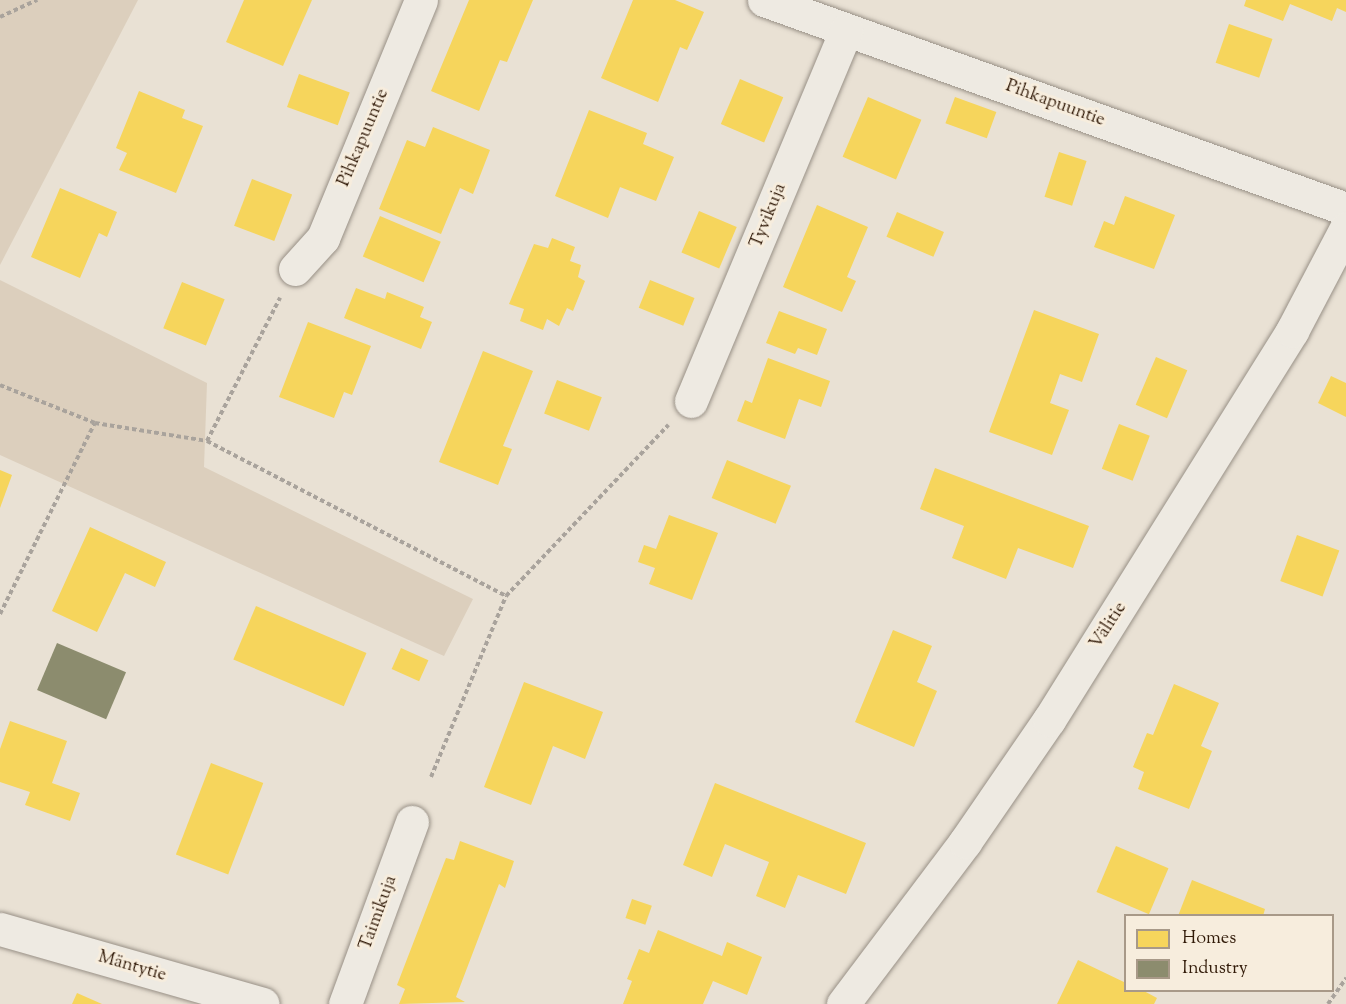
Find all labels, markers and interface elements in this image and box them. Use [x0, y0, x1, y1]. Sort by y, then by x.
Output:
street label: Pihkapuuntie [1002, 76, 1108, 132]
street label: Pihkapuuntie [334, 86, 394, 190]
street label: Tyvikuja [746, 181, 792, 251]
street label: Välitie [1086, 599, 1132, 653]
street label: Taimikuja [356, 873, 402, 953]
legend [1124, 914, 1334, 992]
text: Homes [1182, 926, 1236, 952]
street label: Mäntytie [95, 947, 169, 987]
text: Industry [1182, 956, 1248, 982]

